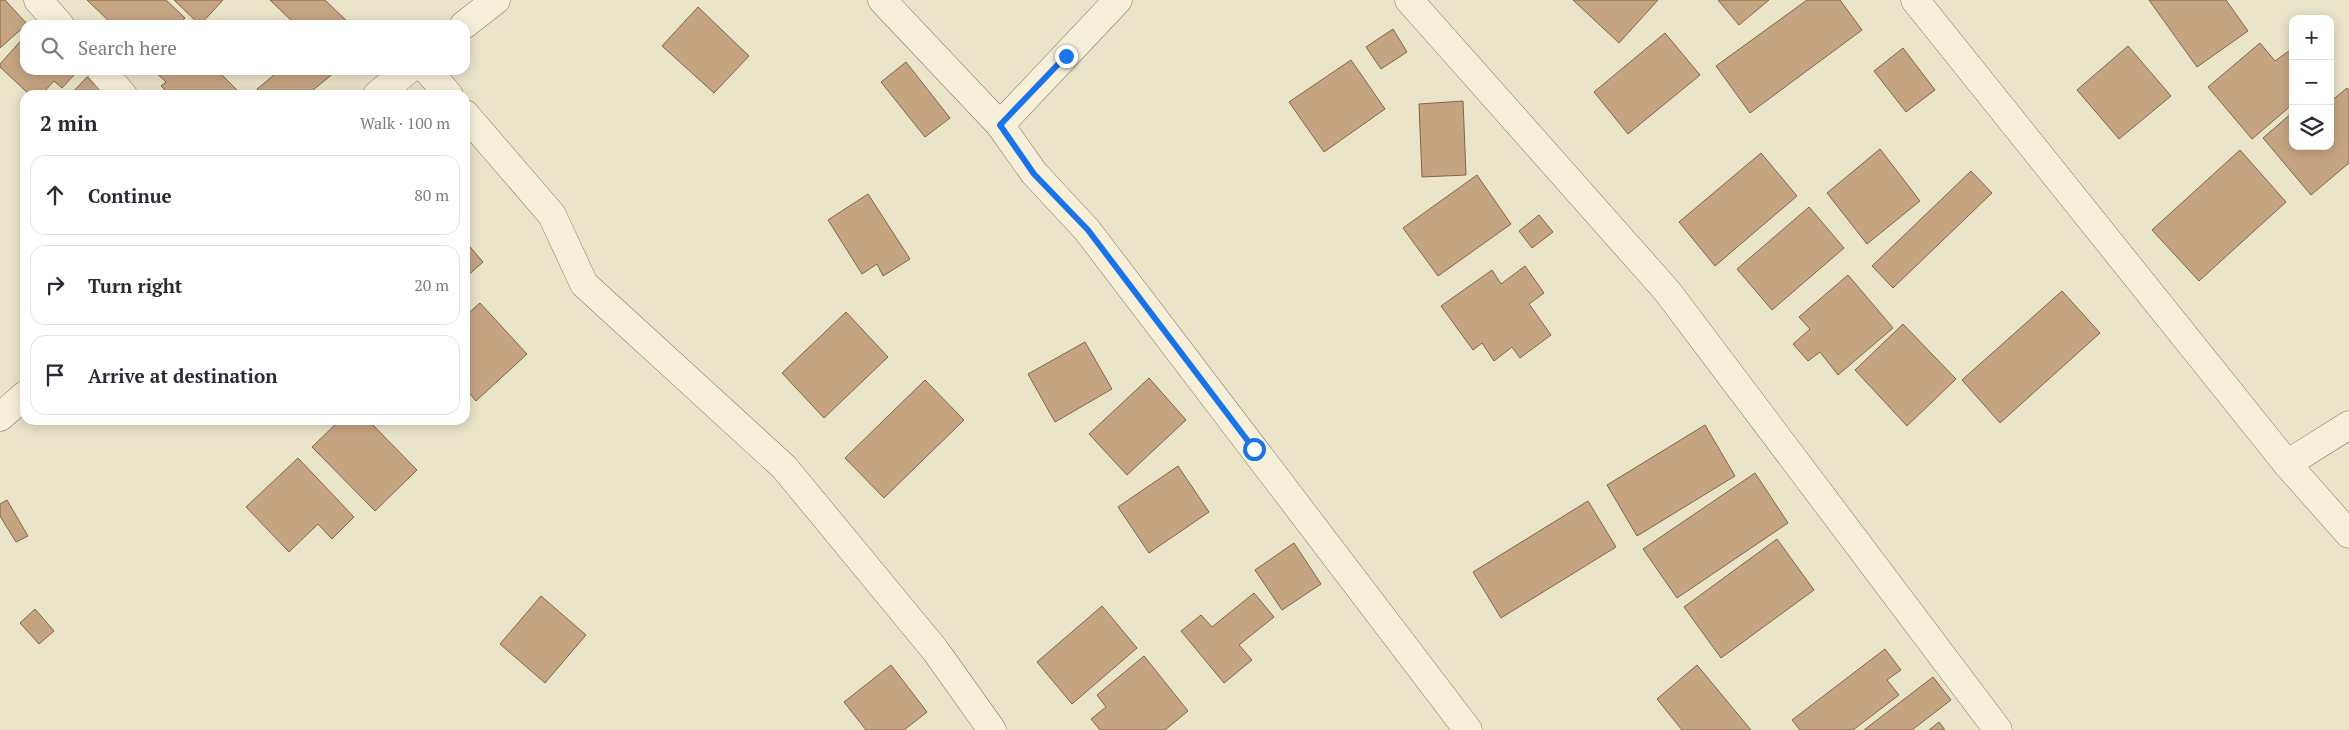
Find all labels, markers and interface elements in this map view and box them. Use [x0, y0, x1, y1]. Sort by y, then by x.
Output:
map controls [2289, 15, 2334, 150]
button: + [2289, 15, 2334, 60]
search box [20, 20, 470, 75]
icon: search [38, 34, 66, 62]
text: Search here [78, 35, 177, 60]
route end [1055, 45, 1078, 68]
button: − [2289, 60, 2334, 105]
button: layers [2289, 105, 2334, 150]
text: 2 min [40, 109, 97, 137]
text: Walk · 100 m [360, 112, 450, 134]
icon: ahead [41, 181, 69, 209]
text: Continue [88, 183, 172, 208]
text: 80 m [414, 184, 449, 206]
icon: right [41, 271, 69, 299]
text: Turn right [88, 273, 182, 298]
text: 20 m [414, 274, 449, 296]
icon: arrive [41, 361, 69, 389]
text: Arrive at destination [88, 363, 277, 388]
route start [1243, 438, 1266, 461]

